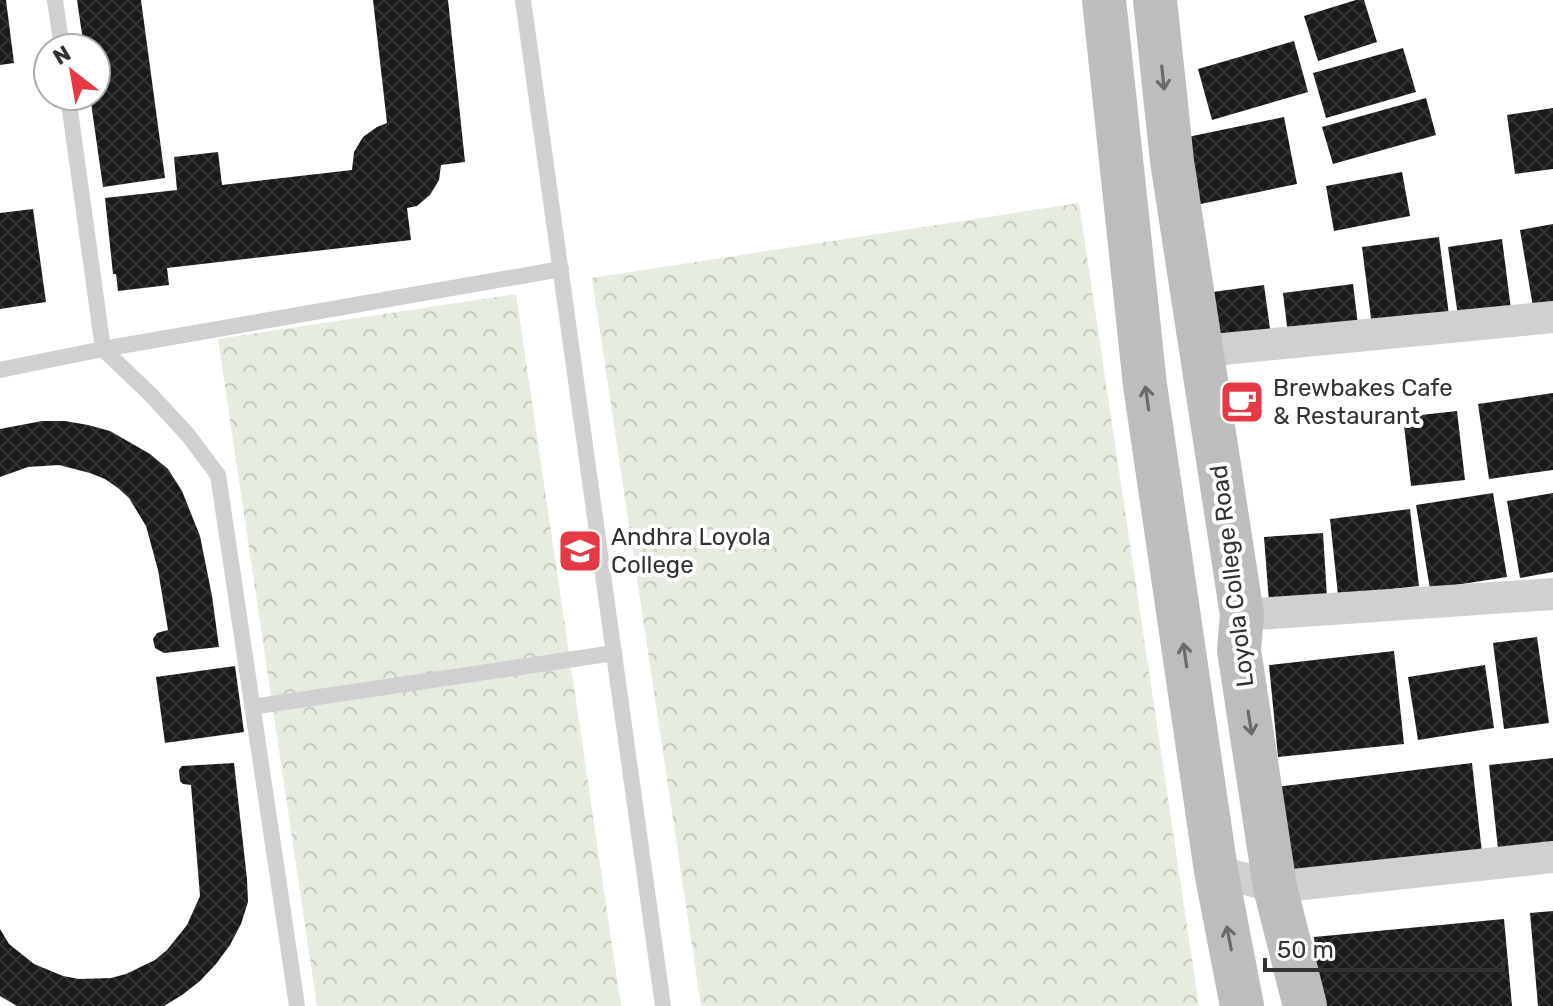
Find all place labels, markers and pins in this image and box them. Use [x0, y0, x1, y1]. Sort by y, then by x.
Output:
place label: Brewbakes Cafe & Restaurant [1273, 374, 1453, 430]
cafe icon: Brewbakes Cafe & Restaurant [1218, 378, 1266, 426]
place label: Andhra Loyola College [611, 523, 771, 579]
school or university icon: Andhra Loyola College [556, 527, 604, 575]

